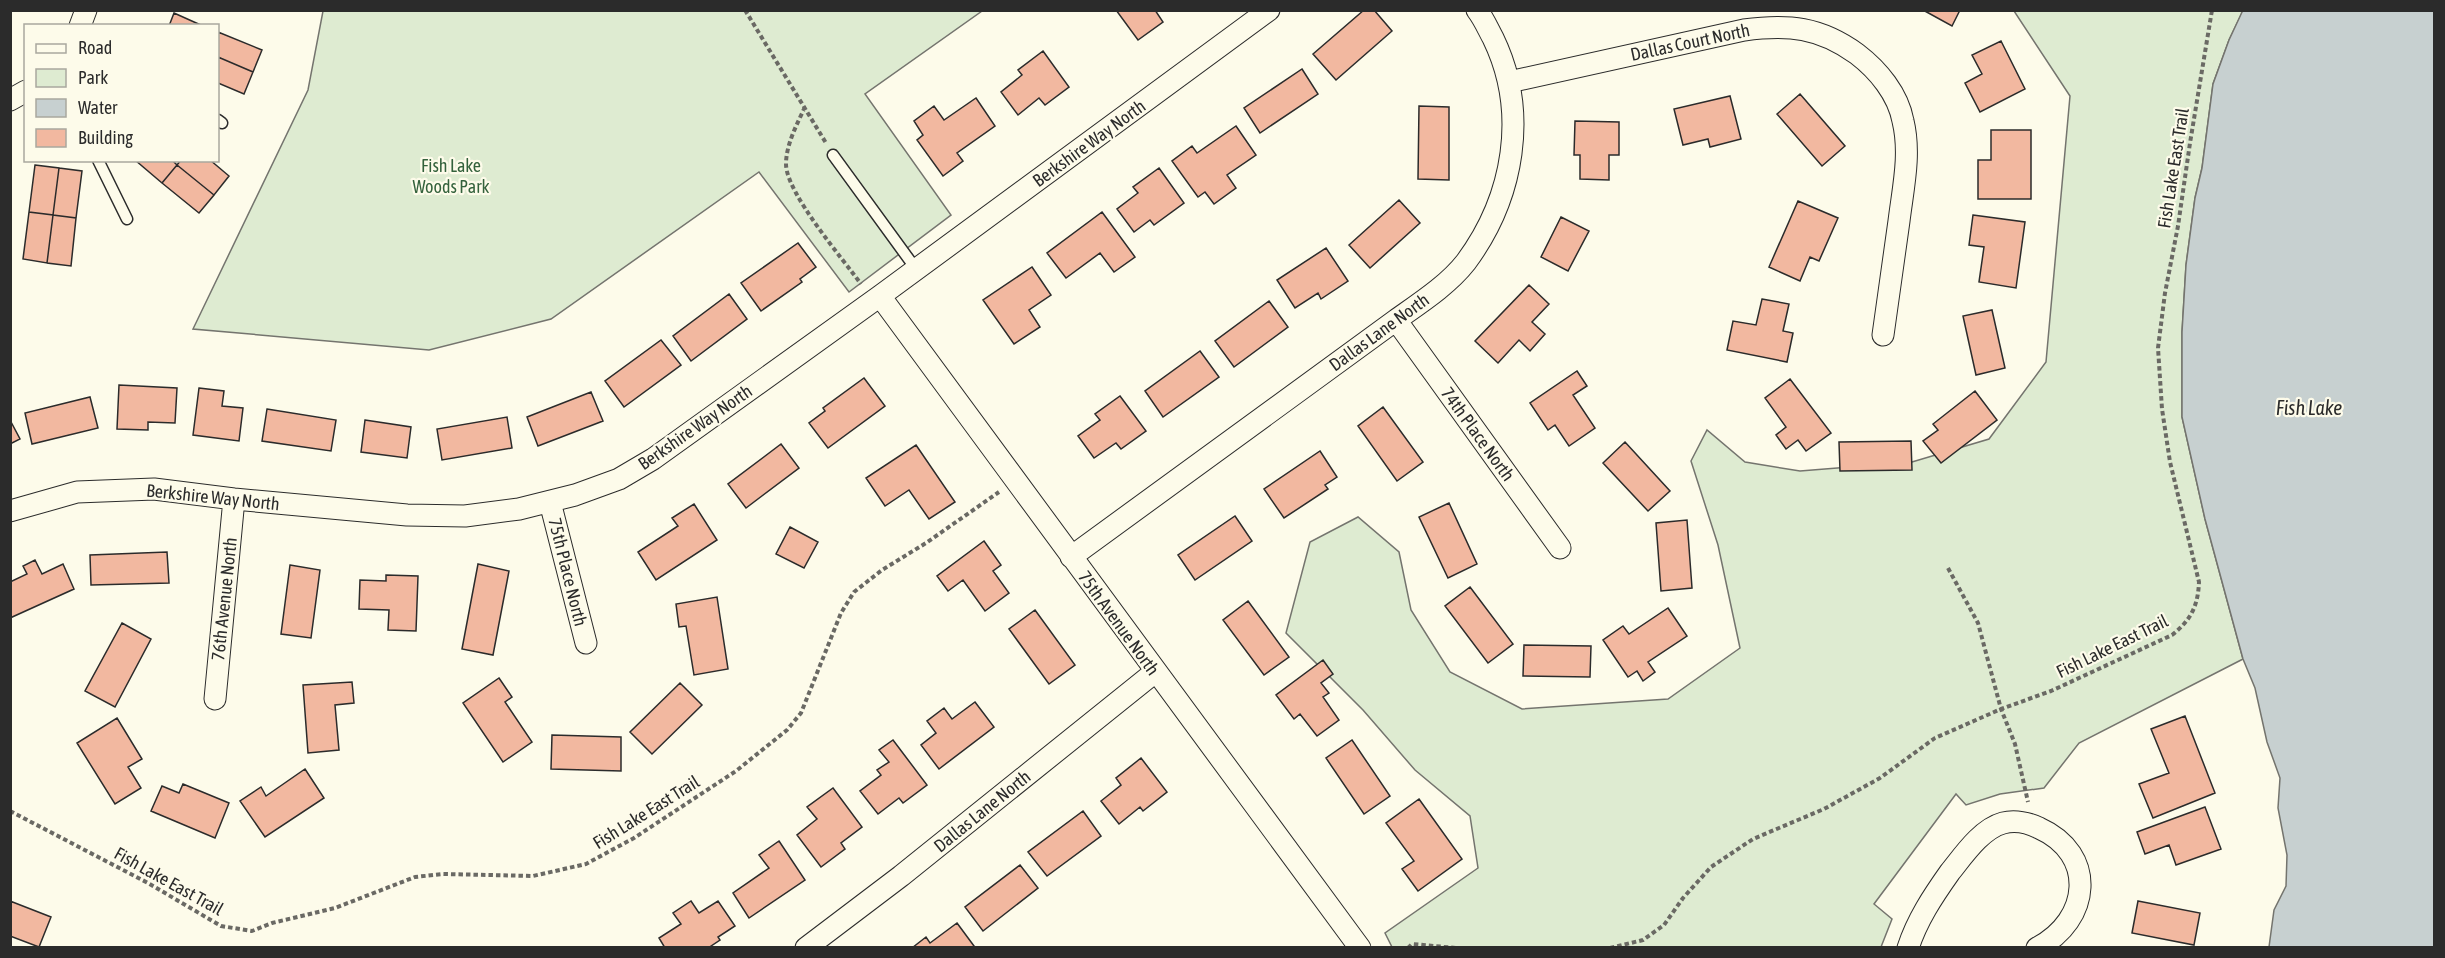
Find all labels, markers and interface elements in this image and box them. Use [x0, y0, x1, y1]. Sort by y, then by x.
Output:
street label: Dallas Court North [1628, 19, 1752, 65]
legend [24, 24, 219, 162]
text: Road [78, 37, 112, 58]
text: Park [78, 67, 108, 88]
street label: Berkshire Way North [1029, 95, 1149, 191]
text: Water [78, 97, 118, 118]
street label: Fish Lake East Trail [2153, 106, 2193, 230]
text: Building [78, 127, 133, 148]
park label: Fish Lake Woods Park [413, 155, 489, 197]
street label: Dallas Lane North [1325, 289, 1433, 375]
street label: Berkshire Way North [634, 380, 756, 474]
street label: 74th Place North [1437, 383, 1519, 485]
water label: Fish Lake [2276, 396, 2342, 419]
street label: Berkshire Way North [145, 480, 281, 514]
street label: 75th Place North [544, 516, 592, 628]
street label: 76th Avenue North [207, 536, 241, 662]
street label: 75th Avenue North [1074, 567, 1164, 679]
street label: Fish Lake East Trail [2053, 610, 2171, 682]
street label: Dallas Lane North [930, 766, 1034, 856]
street label: Fish Lake East Trail [589, 771, 703, 853]
street label: Fish Lake East Trail [111, 842, 227, 920]

